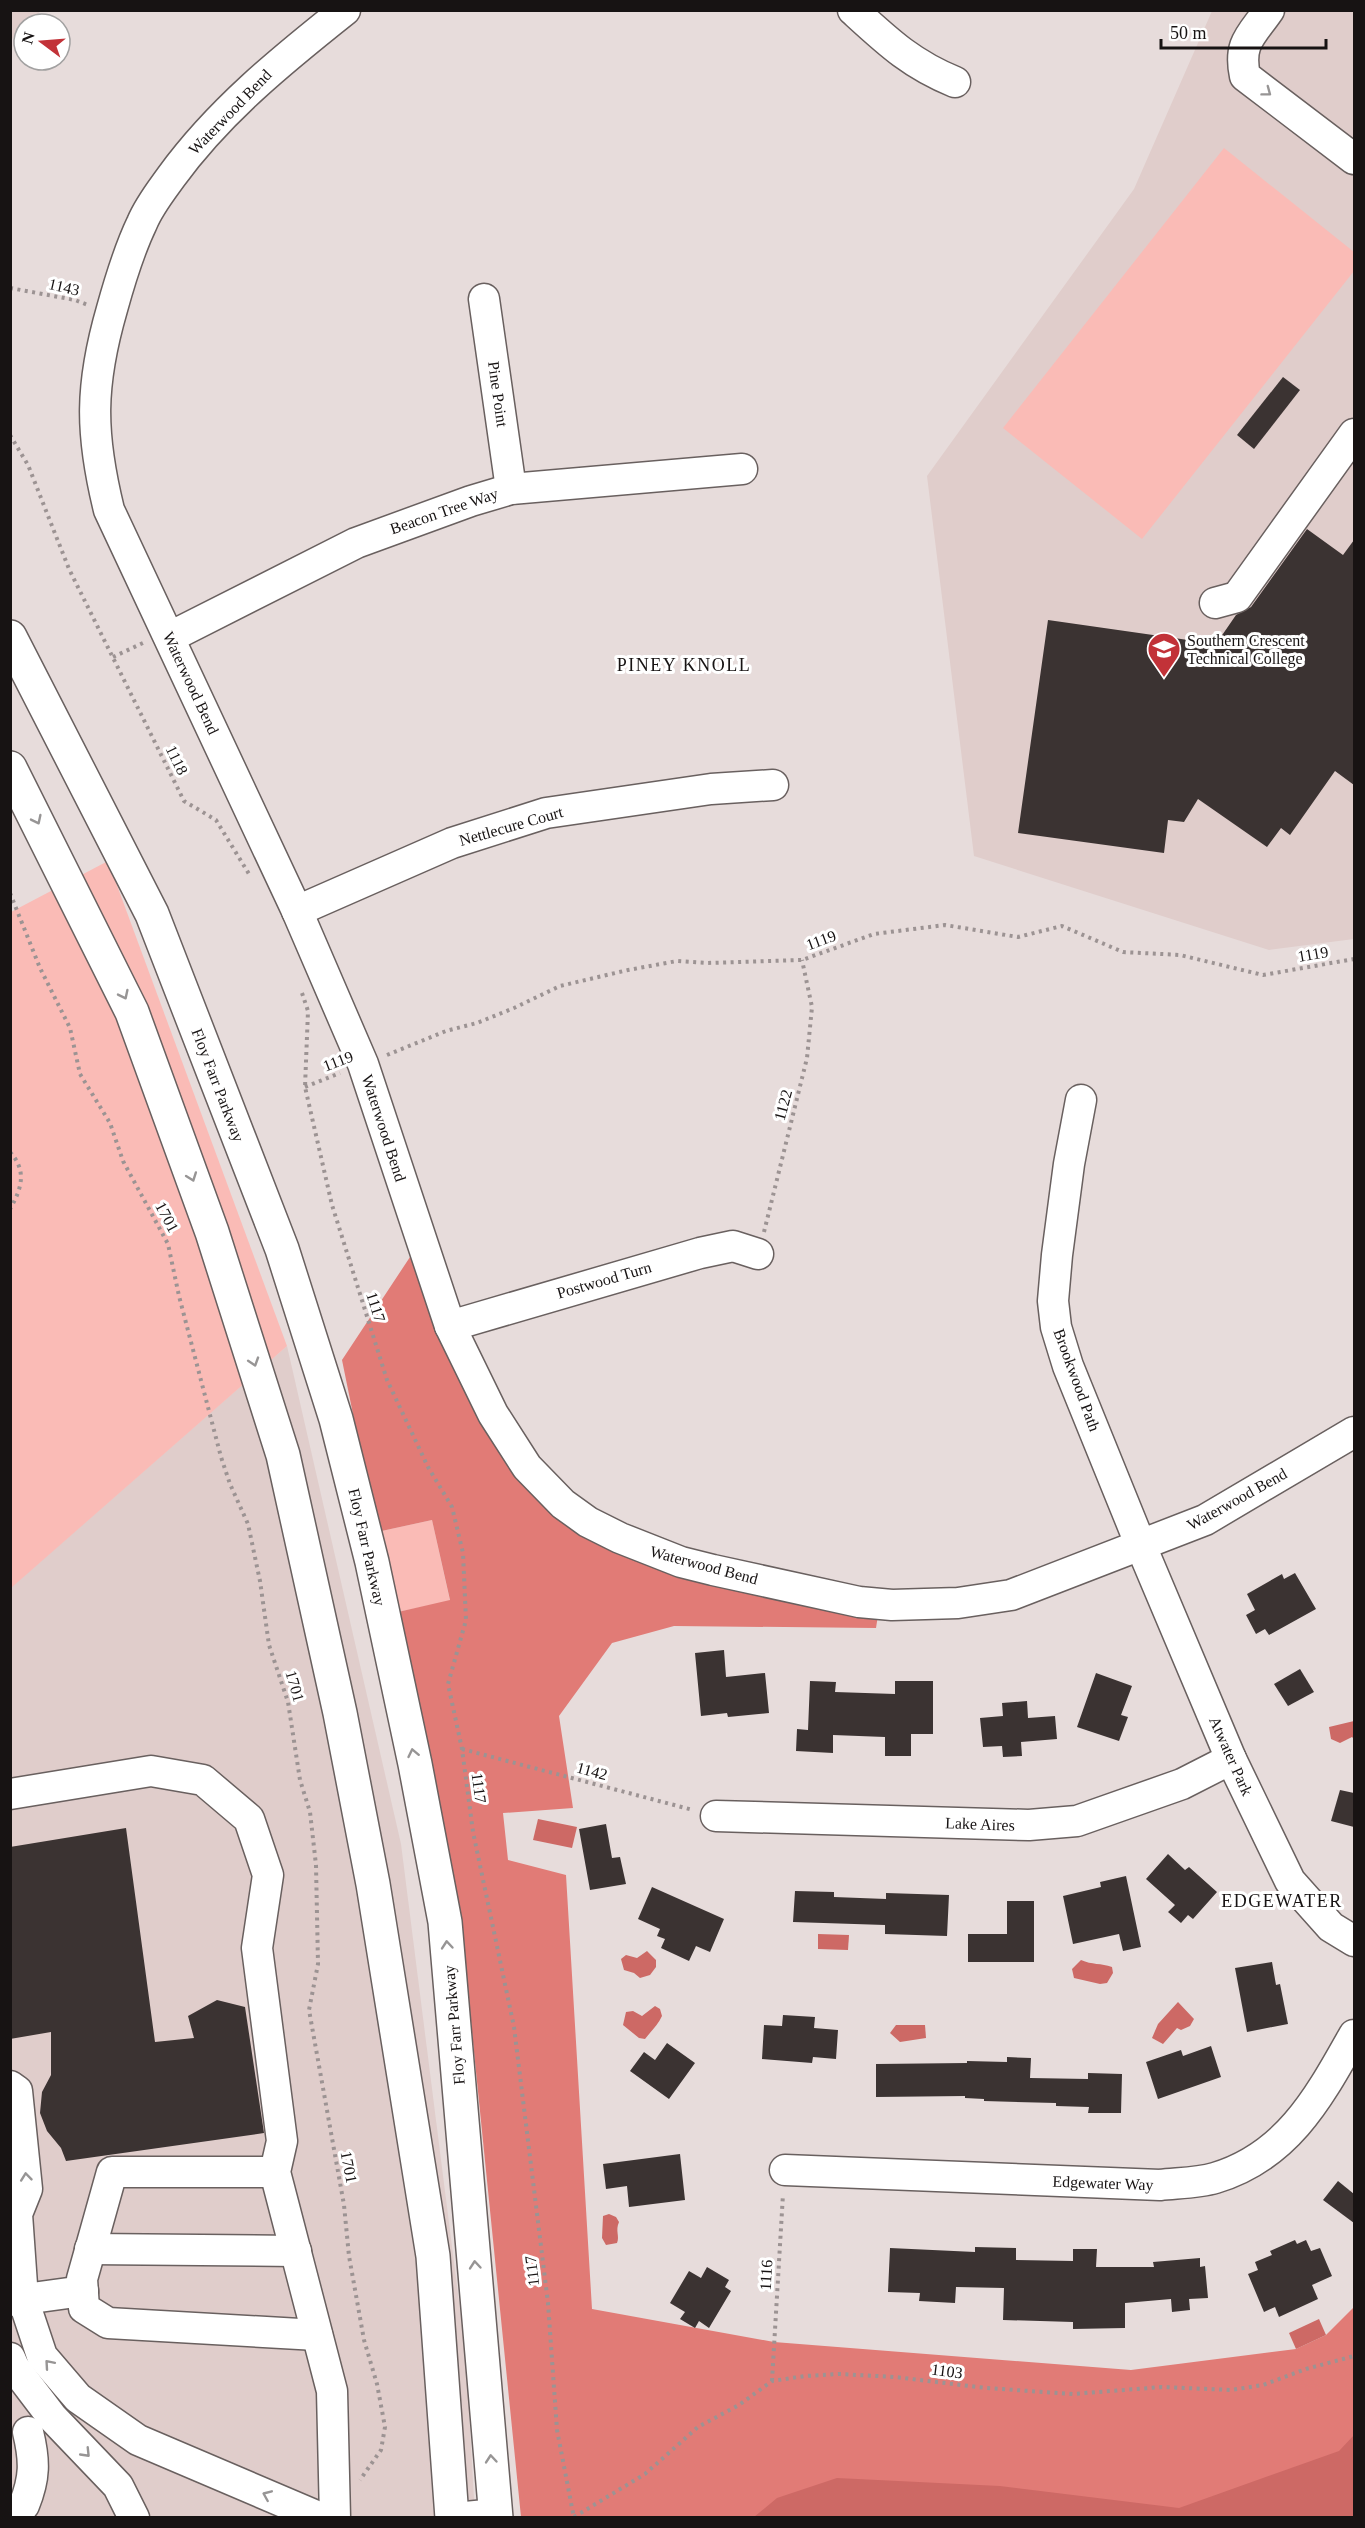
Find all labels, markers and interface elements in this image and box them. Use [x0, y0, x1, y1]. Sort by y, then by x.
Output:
north arrow [12, 12, 72, 72]
scale bar [1161, 12, 1326, 50]
text: 50 m [1170, 23, 1207, 43]
text: N [18, 30, 38, 46]
street label: Waterwood Bend [185, 66, 275, 158]
one-way arrow [1260, 84, 1271, 95]
street label: 1143 [47, 275, 81, 299]
street label: Pine Point [485, 360, 511, 429]
street label: Beacon Tree Way [388, 485, 501, 538]
street label: Waterwood Bend [160, 629, 222, 737]
school or university icon: Southern Crescent Technical College [1146, 631, 1182, 678]
place label: Southern Crescent Technical College [1187, 632, 1305, 668]
district label: PINEY KNOLL [617, 655, 751, 675]
street label: 1118 [163, 742, 191, 778]
street label: Nettlecure Court [457, 803, 565, 849]
one-way arrow [29, 814, 41, 825]
street label: 1119 [804, 927, 838, 953]
street label: 1119 [1296, 943, 1330, 965]
one-way arrow [116, 988, 128, 999]
street label: Floy Farr Parkway [188, 1026, 247, 1144]
street label: 1119 [321, 1048, 355, 1074]
street label: Waterwood Bend [359, 1073, 409, 1183]
street label: 1122 [771, 1088, 795, 1122]
one-way arrow [185, 1171, 198, 1182]
street label: 1701 [152, 1199, 182, 1235]
street label: Postwood Turn [555, 1258, 653, 1302]
street label: 1117 [363, 1290, 389, 1324]
street label: Brookwood Path [1051, 1326, 1103, 1434]
one-way arrow [246, 1356, 259, 1367]
street label: Waterwood Bend [1184, 1465, 1290, 1533]
street label: Floy Farr Parkway [344, 1487, 389, 1608]
street label: Waterwood Bend [648, 1542, 760, 1588]
street label: 1701 [282, 1668, 308, 1704]
street label: Atwater Park [1206, 1714, 1256, 1798]
one-way arrow [407, 1749, 420, 1759]
street label: 1142 [575, 1759, 609, 1783]
street label: 1117 [468, 1772, 490, 1804]
street label: Lake Aires [945, 1814, 1015, 1834]
district label: EDGEWATER [1221, 1891, 1343, 1911]
one-way arrow [441, 1941, 454, 1950]
street label: Floy Farr Parkway [440, 1964, 469, 2086]
street label: 1701 [338, 2150, 360, 2184]
one-way arrow [20, 2173, 33, 2182]
street label: Edgewater Way [1052, 2173, 1154, 2194]
street label: 1117 [522, 2255, 542, 2287]
street label: 1116 [757, 2259, 775, 2291]
one-way arrow [469, 2260, 482, 2269]
one-way arrow [45, 2360, 56, 2371]
street label: 1103 [930, 2361, 964, 2381]
one-way arrow [79, 2446, 90, 2456]
one-way arrow [485, 2455, 498, 2464]
one-way arrow [262, 2490, 273, 2502]

